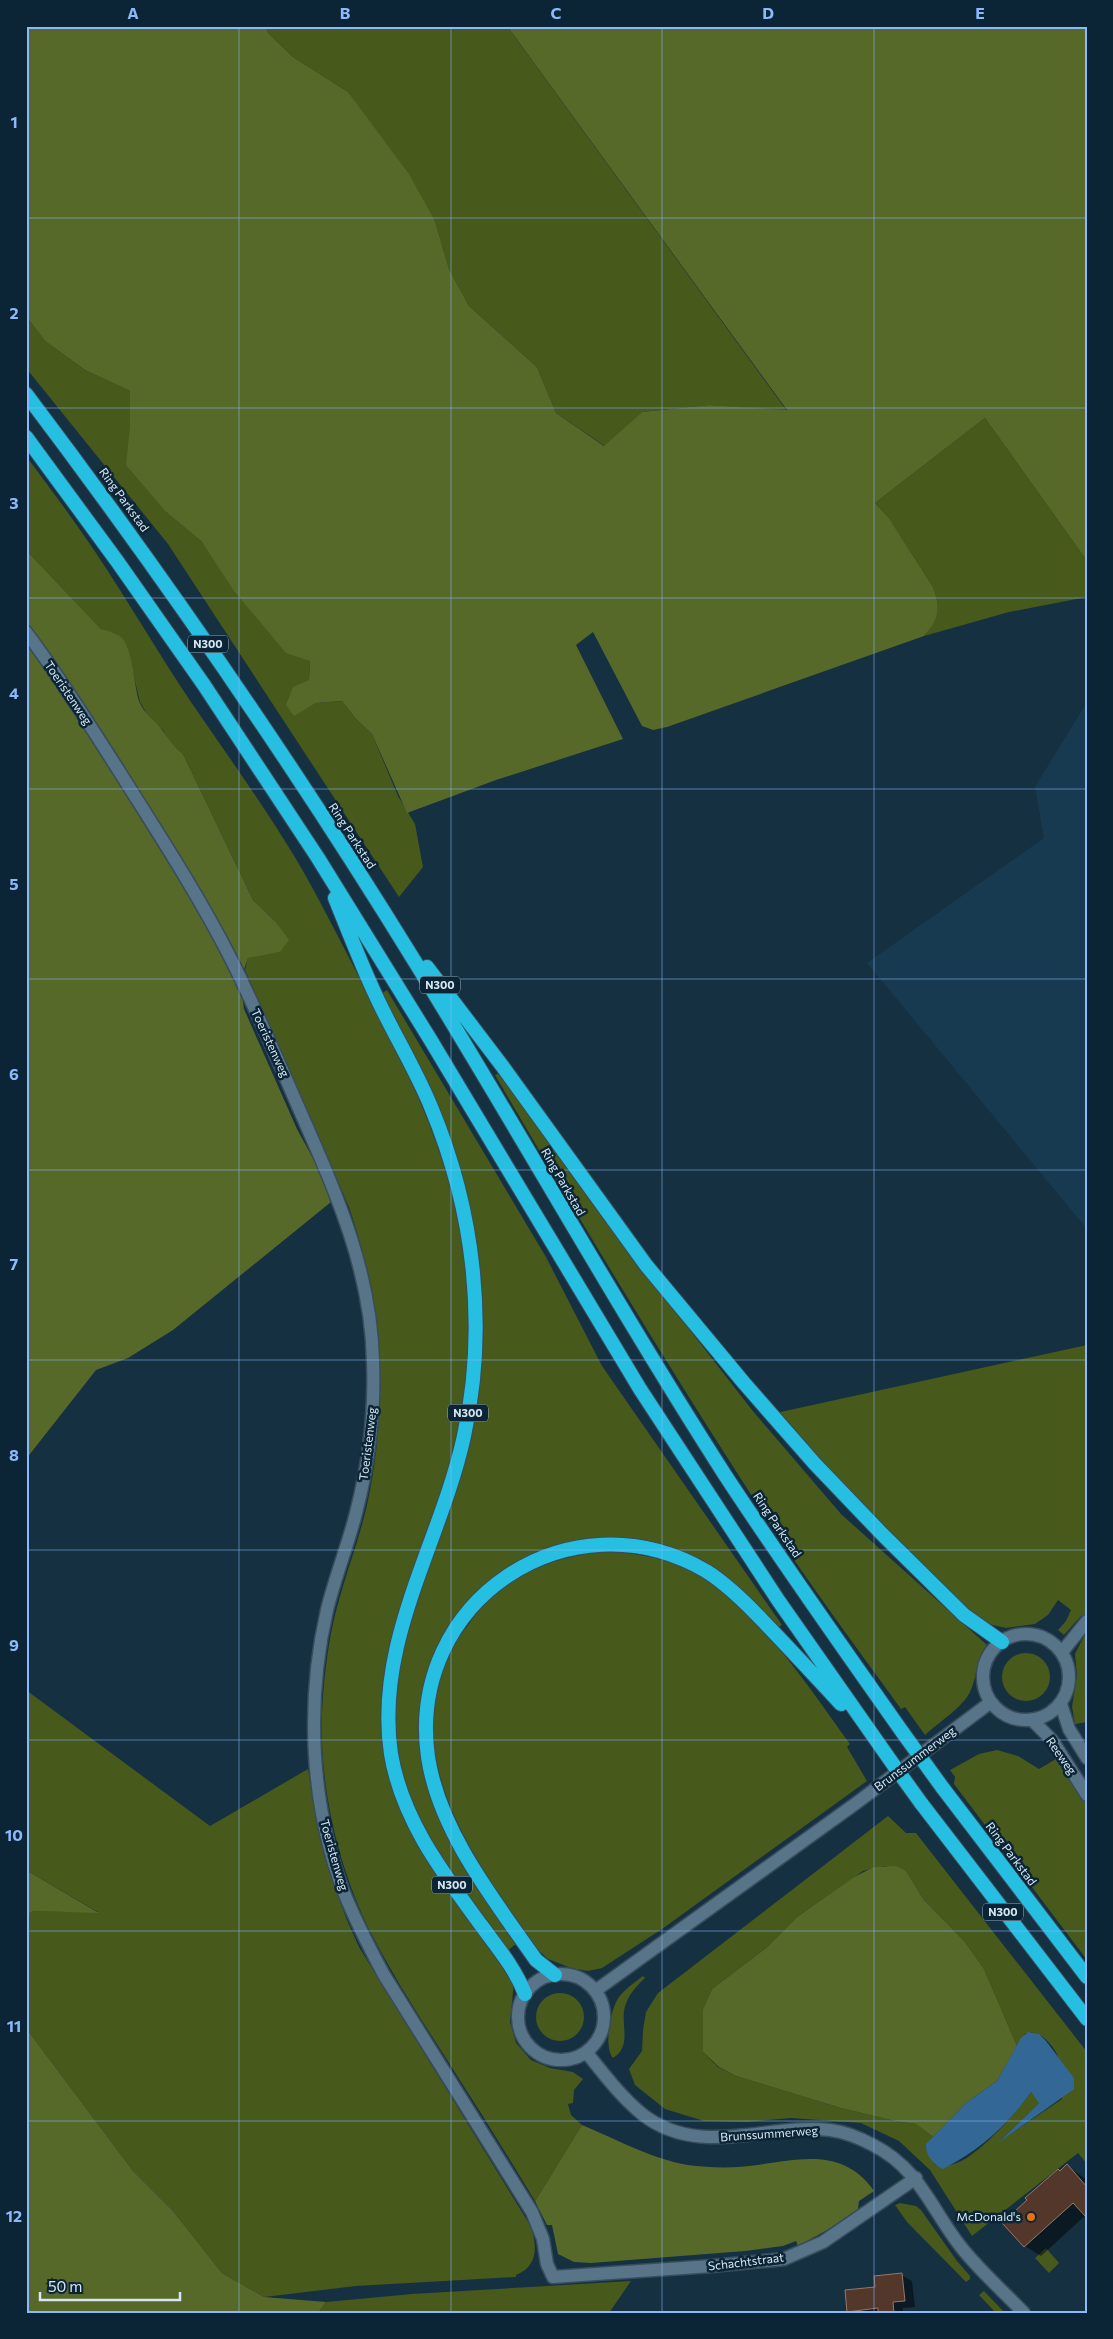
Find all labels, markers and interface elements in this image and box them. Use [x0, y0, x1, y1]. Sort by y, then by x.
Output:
text: A [127, 3, 139, 22]
text: B [340, 3, 351, 22]
text: C [551, 3, 562, 22]
text: D [762, 3, 774, 22]
text: E [975, 3, 985, 22]
text: 1 [10, 112, 18, 131]
text: 2 [9, 303, 19, 322]
street label: Ring Parkstad [97, 465, 153, 534]
text: 3 [9, 493, 19, 512]
road number: N300 [188, 636, 228, 652]
street label: Toeristenweg [42, 658, 96, 727]
text: 4 [9, 683, 19, 702]
street label: Ring Parkstad [326, 800, 379, 871]
text: 5 [9, 874, 19, 893]
road number: N300 [420, 976, 460, 994]
street label: Toeristenweg [249, 1006, 293, 1079]
text: 6 [9, 1064, 19, 1083]
street label: Ring Parkstad [539, 1145, 589, 1218]
text: 7 [10, 1254, 19, 1273]
road number: N300 [448, 1405, 488, 1422]
street label: Toeristenweg [356, 1406, 379, 1481]
text: 8 [9, 1445, 19, 1464]
street label: Ring Parkstad [751, 1489, 805, 1560]
text: 9 [9, 1635, 19, 1654]
street label: Brunssummerweg [871, 1723, 958, 1793]
street label: Reeweg [1044, 1734, 1080, 1777]
street label: Toeristenweg [318, 1817, 352, 1893]
street label: Ring Parkstad [983, 1819, 1040, 1888]
text: 10 [5, 1825, 23, 1844]
road number: N300 [432, 1876, 472, 1894]
road number: N300 [983, 1904, 1023, 1920]
text: 11 [7, 2016, 21, 2035]
street label: Brunssummerweg [720, 2123, 819, 2143]
text: 12 [6, 2206, 22, 2225]
place label: McDonald's [957, 2209, 1021, 2223]
marker: McDonald's [1025, 2211, 1037, 2223]
street label: Schachtstraat [707, 2249, 785, 2273]
scale bar [40, 2269, 180, 2301]
text: 50 m [48, 2277, 82, 2295]

